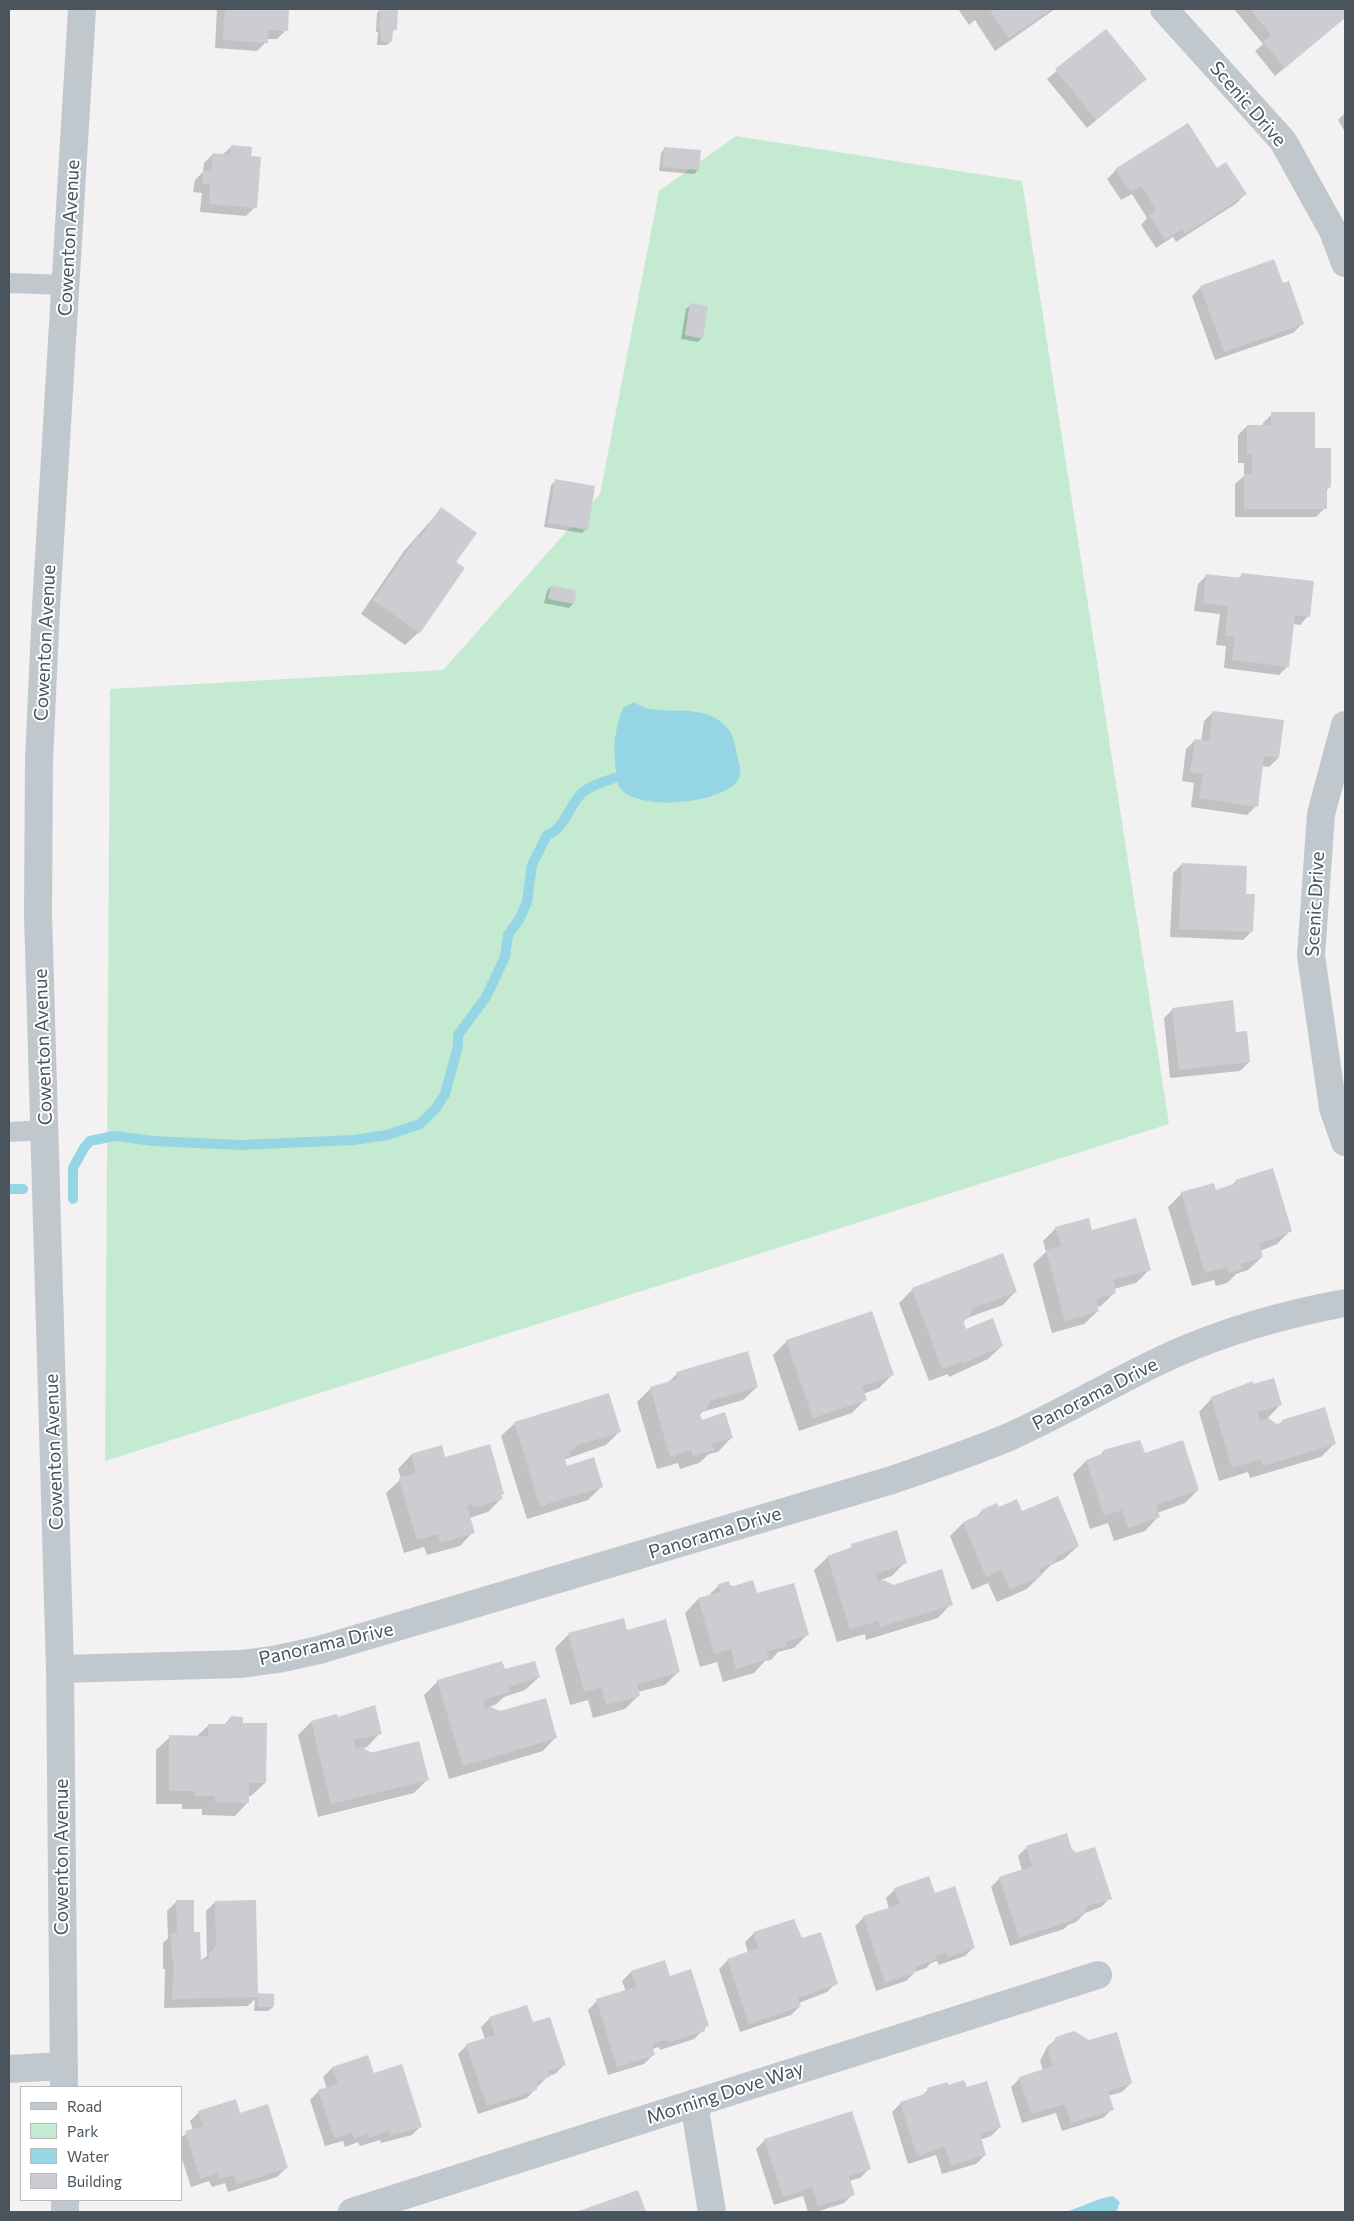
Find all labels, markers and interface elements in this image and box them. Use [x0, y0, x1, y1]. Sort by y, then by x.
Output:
street label: Scenic Drive [1205, 57, 1291, 151]
street label: Cowenton Avenue [54, 159, 84, 317]
street label: Cowenton Avenue [30, 564, 60, 722]
street label: Scenic Drive [1301, 851, 1329, 957]
street label: Cowenton Avenue [29, 968, 57, 1126]
street label: Panorama Drive [1029, 1353, 1161, 1435]
street label: Cowenton Avenue [40, 1373, 68, 1531]
street label: Panorama Drive [646, 1502, 784, 1564]
street label: Panorama Drive [256, 1617, 396, 1671]
street label: Cowenton Avenue [51, 1779, 73, 1935]
street label: Morning Dove Way [644, 2057, 806, 2129]
legend [20, 2086, 182, 2201]
text: Road [67, 2097, 102, 2115]
text: Park [67, 2122, 98, 2140]
text: Water [67, 2147, 109, 2165]
text: Building [67, 2172, 122, 2190]

